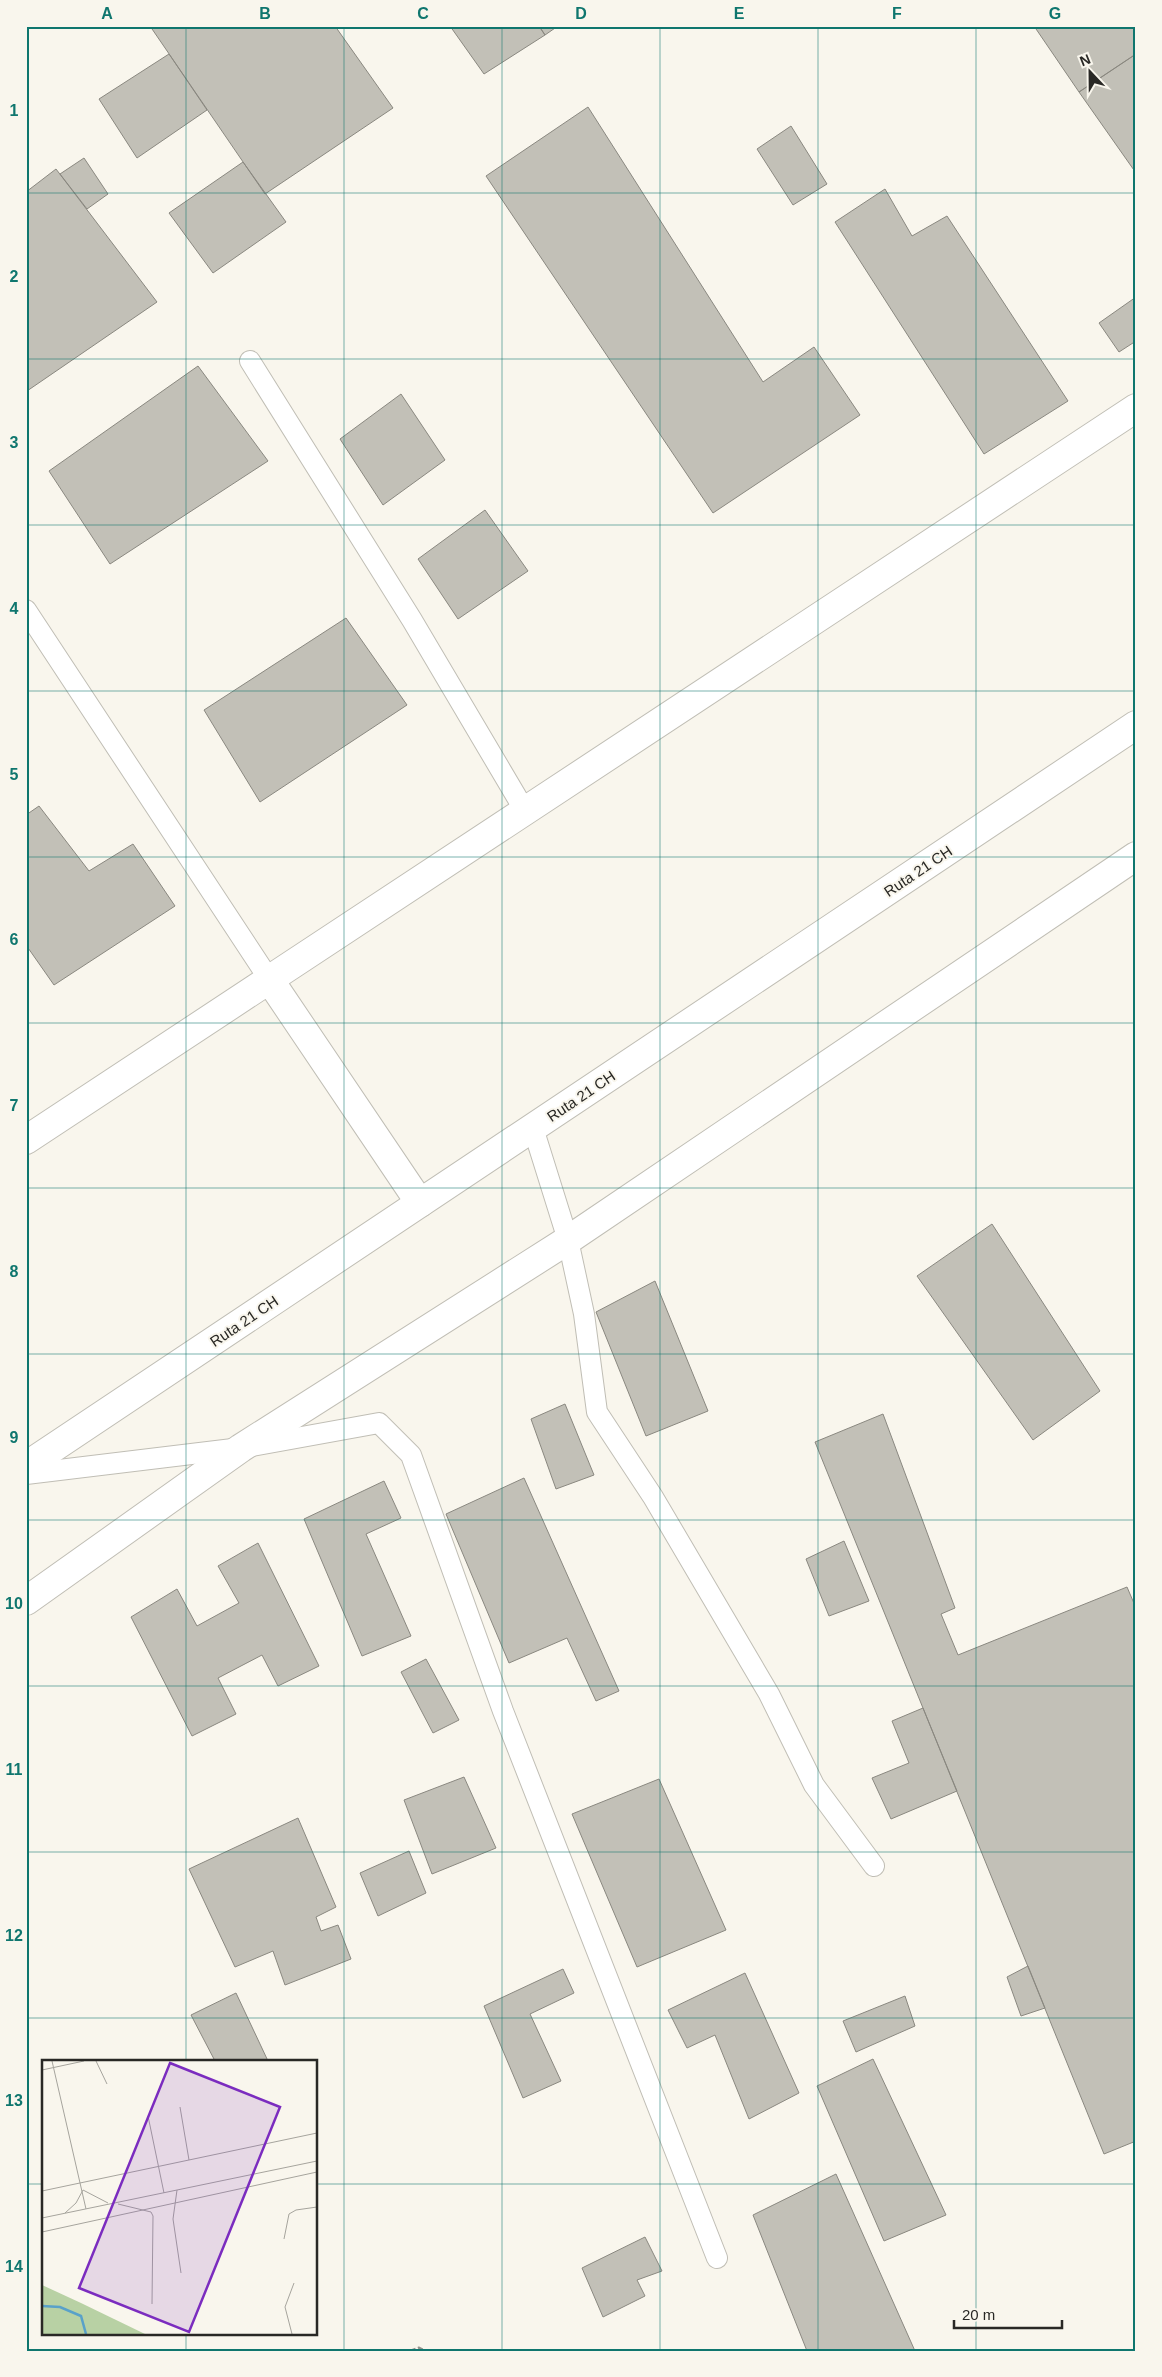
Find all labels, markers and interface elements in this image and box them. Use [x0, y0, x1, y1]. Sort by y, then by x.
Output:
text: A [101, 5, 113, 22]
text: B [259, 5, 271, 22]
text: C [417, 5, 429, 22]
text: D [575, 5, 587, 22]
text: E [734, 5, 745, 22]
text: F [892, 5, 902, 22]
text: G [1049, 5, 1061, 22]
north arrow [1064, 48, 1114, 98]
text: N [1077, 51, 1093, 69]
text: 1 [10, 102, 19, 119]
text: 2 [10, 268, 19, 285]
text: 3 [10, 434, 19, 451]
text: 4 [10, 600, 19, 617]
text: 5 [10, 766, 19, 783]
street label: Ruta 21 CH [881, 842, 955, 900]
text: 6 [10, 931, 19, 948]
street label: Ruta 21 CH [544, 1067, 618, 1125]
text: 7 [10, 1097, 19, 1114]
text: 8 [10, 1263, 19, 1280]
street label: Ruta 21 CH [207, 1292, 281, 1350]
text: 9 [10, 1429, 19, 1446]
text: 10 [5, 1595, 23, 1612]
text: 11 [6, 1761, 23, 1778]
text: 12 [5, 1927, 23, 1944]
inset map [42, 2060, 318, 2334]
text: 13 [5, 2092, 23, 2109]
text: 14 [5, 2258, 23, 2275]
scale bar [954, 2297, 1062, 2329]
text: 20 m [962, 2306, 995, 2323]

